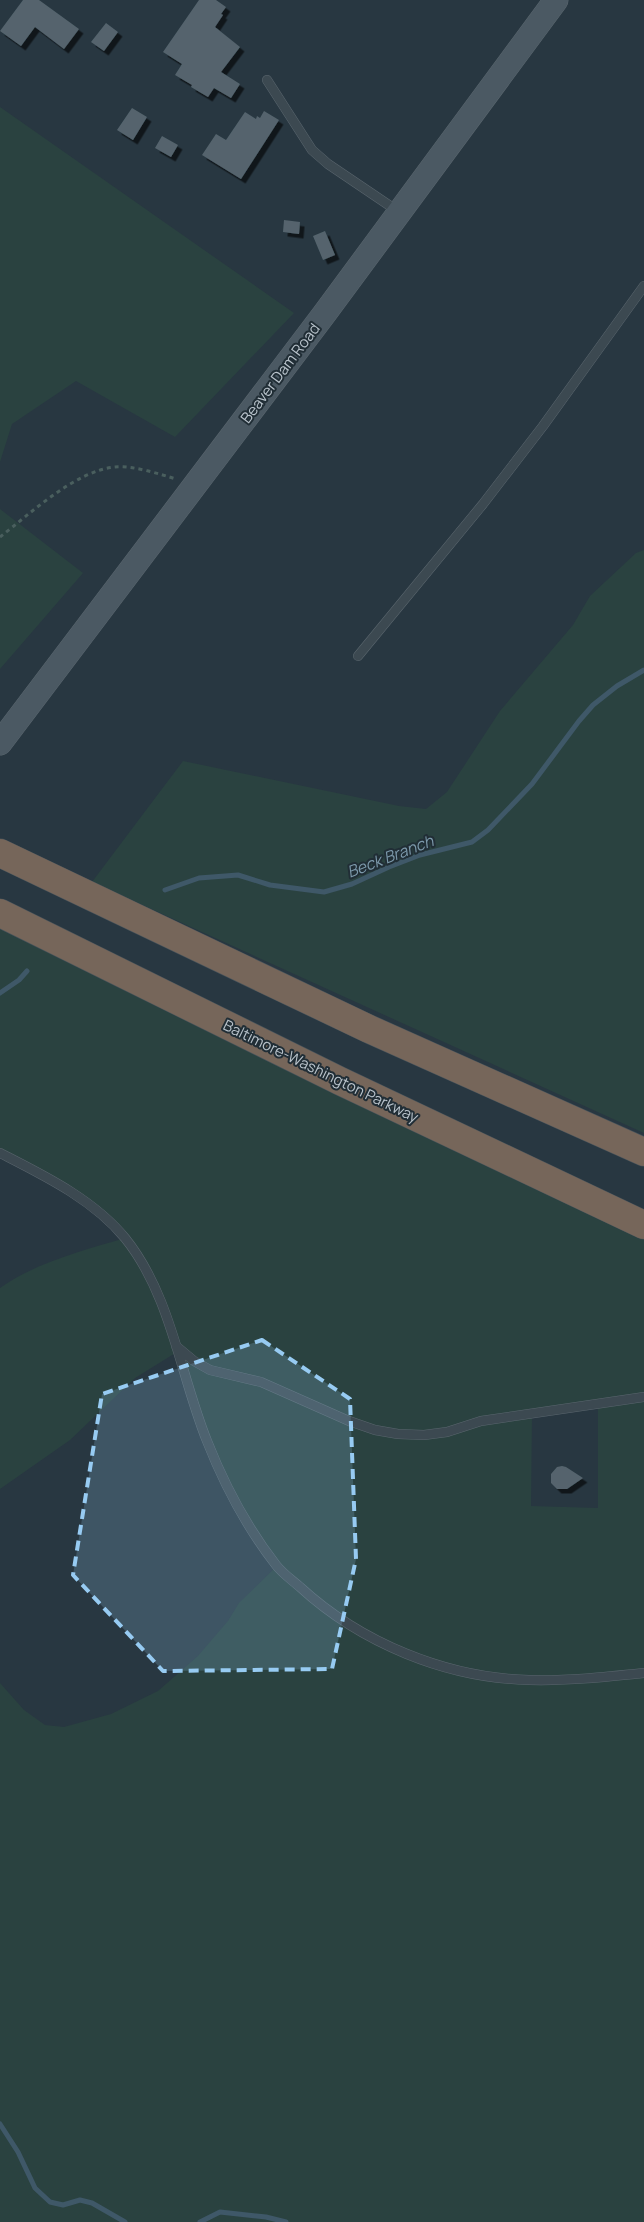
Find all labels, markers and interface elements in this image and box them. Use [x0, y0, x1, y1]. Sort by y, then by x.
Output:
street label: Beaver Dam Road [236, 319, 324, 427]
water label: Beck Branch [344, 829, 437, 883]
street label: Baltimore-Washington Parkway [220, 1014, 422, 1128]

